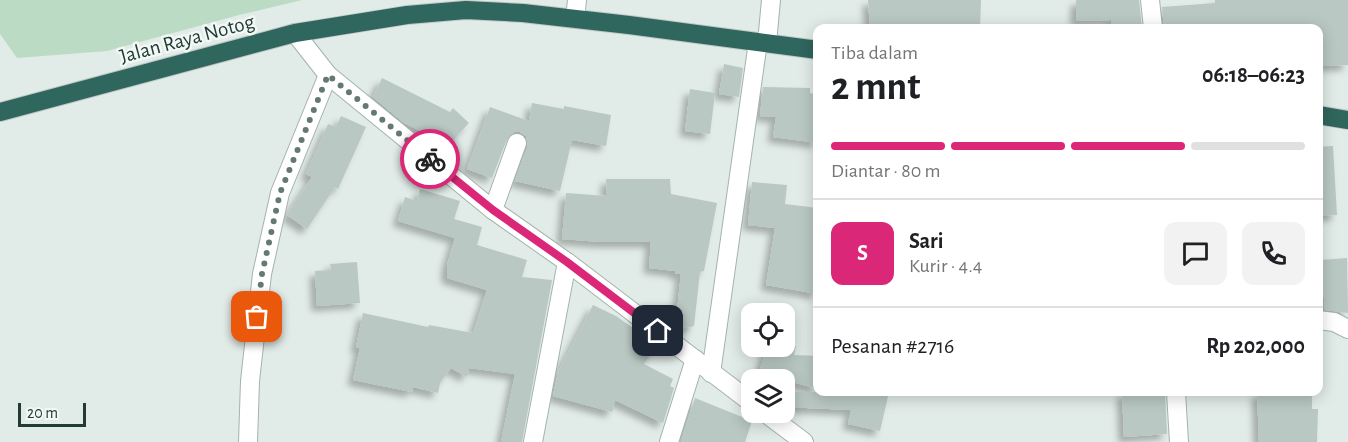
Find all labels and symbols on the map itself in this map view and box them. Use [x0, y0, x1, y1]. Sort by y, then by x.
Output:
street label: Jalan Raya Notog [117, 11, 257, 67]
courier [400, 129, 460, 189]
pin [231, 291, 282, 342]
pin [632, 305, 683, 356]
scale bar [18, 400, 86, 428]

